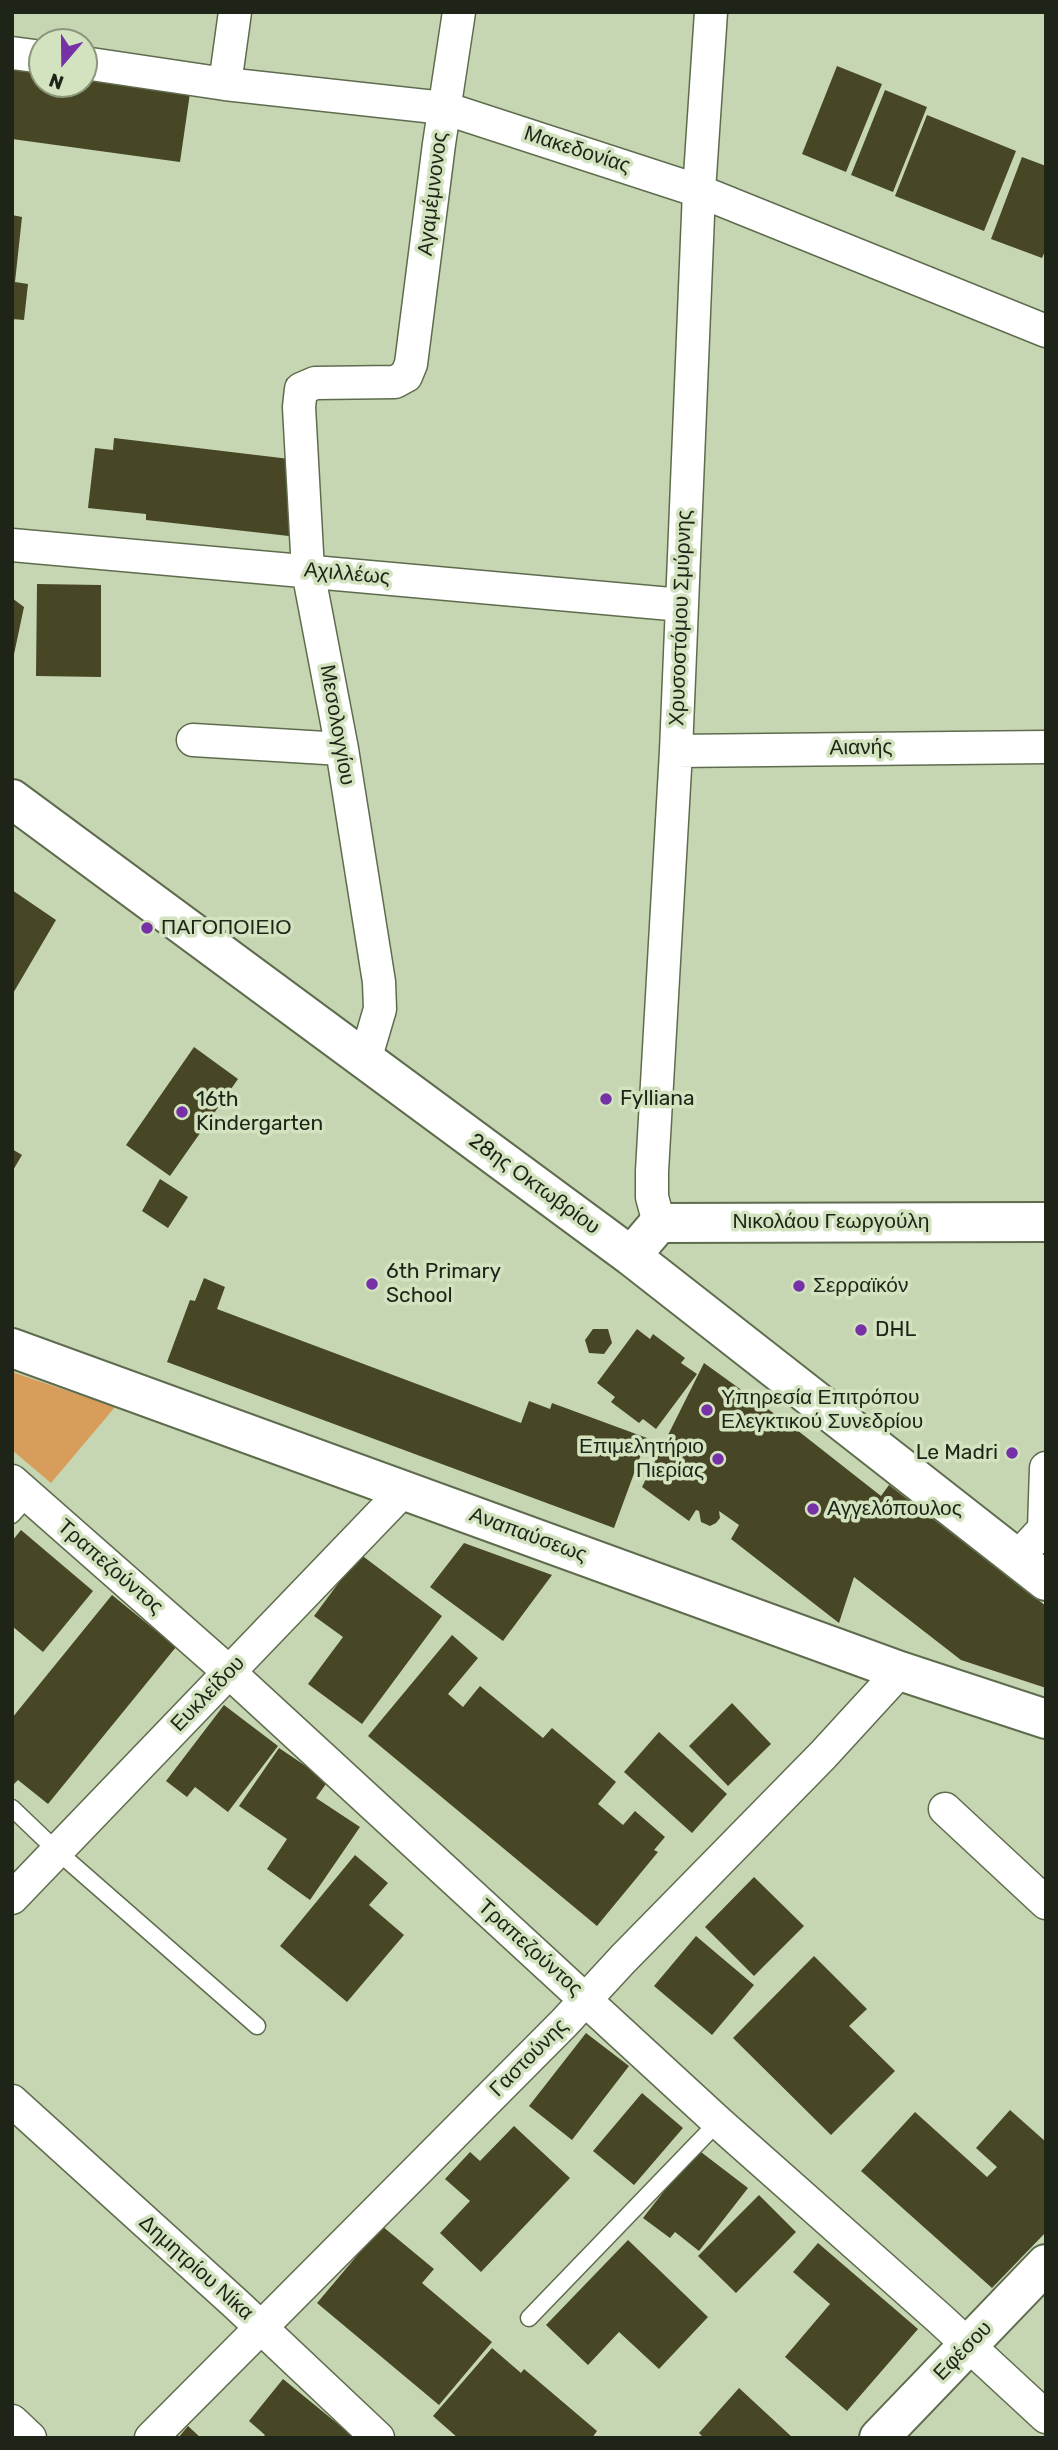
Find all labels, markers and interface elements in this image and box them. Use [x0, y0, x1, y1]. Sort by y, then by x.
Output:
north arrow [28, 28, 98, 98]
text: N [46, 68, 67, 94]
street label: Μακεδονίας [521, 121, 633, 179]
street label: Αγαμέμνονος [413, 131, 453, 257]
street label: Χρυσοστόμου Σμύρνης [665, 510, 697, 726]
street label: Αχιλλέως [303, 558, 391, 590]
street label: Μεσολογγίου [314, 663, 360, 787]
street label: Αιανής [829, 735, 893, 761]
place label: ΠΑΓΟΠΟΙΕΙΟ [161, 915, 292, 941]
marker: ΠΑΓΟΠΟΙΕΙΟ [139, 920, 155, 936]
place label: Fylliana [620, 1086, 695, 1112]
place label: 16th Kindergarten [196, 1087, 323, 1137]
marker: Fylliana [598, 1091, 614, 1107]
marker: 16th Kindergarten [174, 1104, 190, 1120]
street label: 28ης Οκτωβρίου [464, 1128, 604, 1240]
street label: Νικολάου Γεωργούλη [732, 1209, 930, 1235]
place label: 6th Primary School [386, 1259, 501, 1309]
place label: Σερραϊκόν [813, 1273, 908, 1299]
marker: 6th Primary School [364, 1276, 380, 1292]
marker: Σερραϊκόν [791, 1278, 807, 1294]
place label: DHL [875, 1317, 916, 1343]
marker: DHL [853, 1322, 869, 1338]
place label: Υπηρεσία Επιτρόπου Ελεγκτικού Συνεδρίου [721, 1385, 923, 1435]
marker: Υπηρεσία Επιτρόπου Ελεγκτικού Συνεδρίου [699, 1402, 715, 1418]
place label: Επιμελητήριο Πιερίας [579, 1434, 704, 1484]
place label: Le Madri [916, 1440, 998, 1466]
marker: Le Madri [1004, 1445, 1020, 1461]
marker: Επιμελητήριο Πιερίας [710, 1451, 726, 1467]
place label: Αγγελόπουλος [827, 1496, 962, 1522]
marker: Αγγελόπουλος [805, 1501, 821, 1517]
street label: Αναπαύσεως [466, 1502, 590, 1568]
street label: Τραπεζούντος [52, 1514, 168, 1620]
street label: Ευκλείδου [166, 1651, 250, 1737]
street label: Τραπεζούντος [472, 1894, 588, 2002]
street label: Γαστούνης [485, 2014, 573, 2102]
street label: Δημητρίου Νίκα [134, 2210, 258, 2326]
street label: Εφέσου [929, 2316, 997, 2386]

